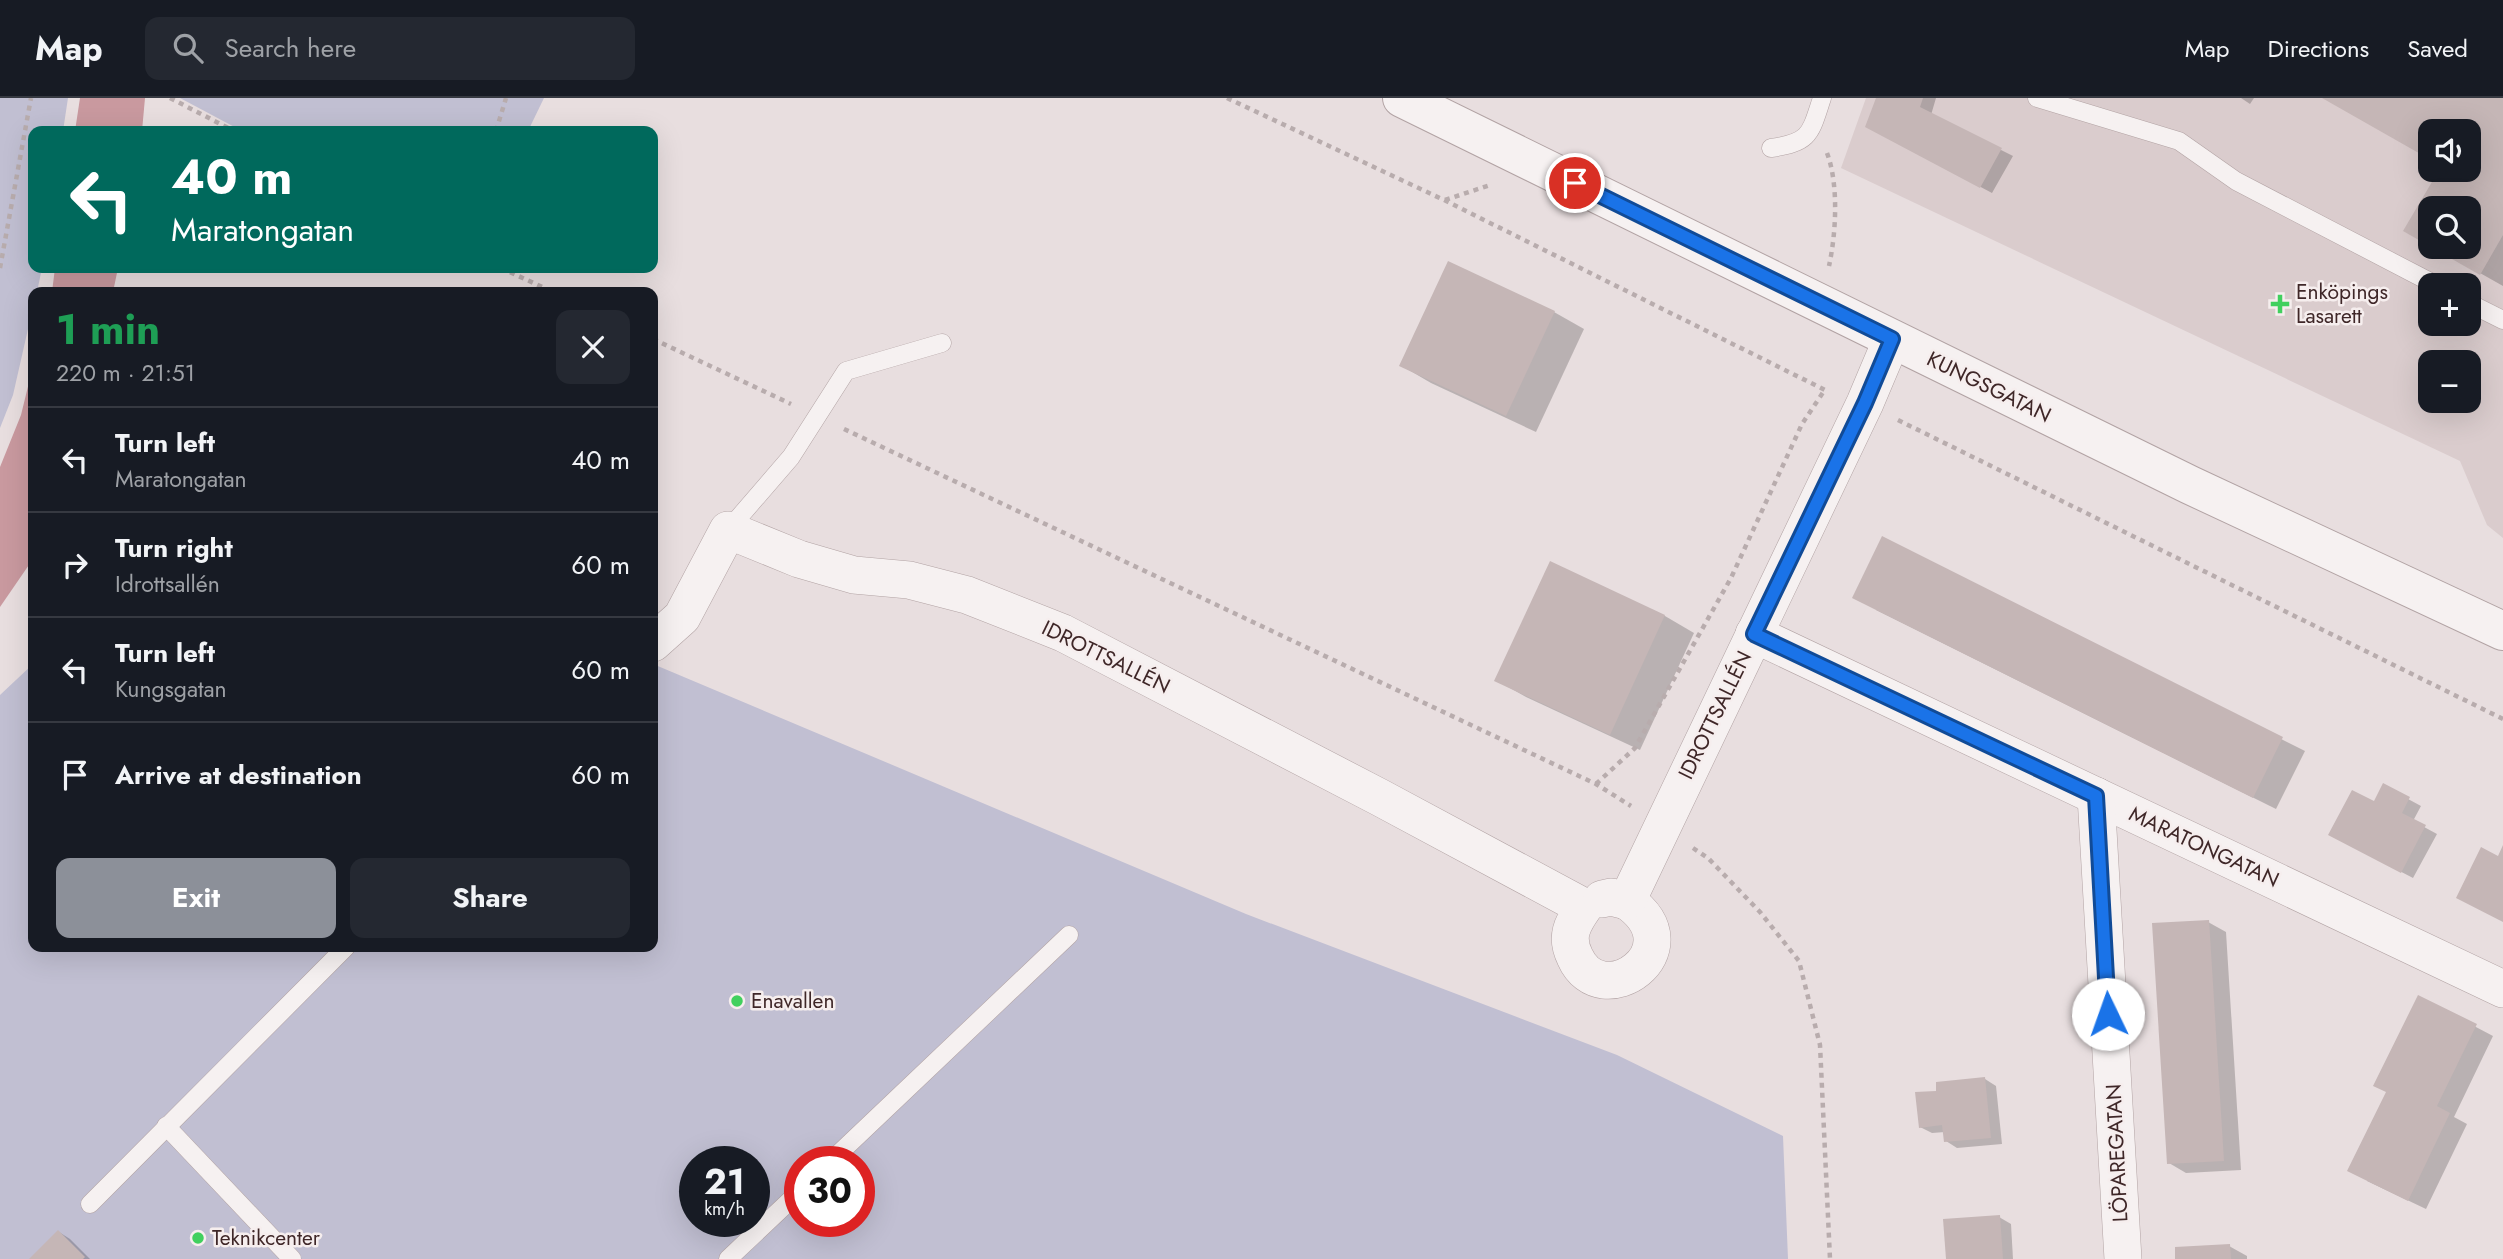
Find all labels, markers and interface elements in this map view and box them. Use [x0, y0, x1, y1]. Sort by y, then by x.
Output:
search box [145, 17, 635, 80]
text: Map [35, 25, 103, 72]
icon: search [169, 29, 207, 67]
text: Search here [225, 29, 356, 67]
text: Map [2185, 31, 2230, 66]
text: Directions [2268, 31, 2369, 66]
text: Saved [2407, 31, 2468, 66]
map controls [2418, 119, 2481, 413]
button: sound [2418, 119, 2481, 182]
text: 40 m [171, 142, 293, 212]
pin [1545, 153, 1605, 213]
icon: left [56, 154, 147, 245]
icon: arrive [1556, 164, 1594, 202]
button: search [2418, 196, 2481, 259]
text: Maratongatan [171, 207, 354, 253]
button: + [2418, 273, 2481, 336]
place label: Enköpings Lasarett [2296, 277, 2388, 331]
marker: Enköpings Lasarett [2270, 294, 2290, 314]
text: 1 min [56, 299, 160, 360]
button: close [556, 310, 630, 384]
street label: KUNGSGATAN [1922, 344, 2056, 430]
button: − [2418, 350, 2481, 413]
text: 220 m · 21:51 [56, 356, 195, 390]
text: Turn left [115, 424, 215, 462]
icon: left [56, 441, 94, 479]
text: 40 m [571, 441, 630, 479]
text: Maratongatan [115, 462, 247, 496]
text: Turn right [115, 529, 233, 567]
icon: right [56, 546, 94, 584]
text: 60 m [571, 546, 630, 584]
text: Idrottsallén [115, 567, 220, 601]
street label: IDROTTSALLÉN [1037, 613, 1175, 701]
text: Turn left [115, 634, 215, 672]
street label: IDROTTSALLÉN [1671, 646, 1759, 784]
icon: left [56, 651, 94, 689]
text: 60 m [571, 651, 630, 689]
text: Kungsgatan [115, 672, 227, 706]
icon: arrive [56, 756, 94, 794]
text: Arrive at destination [115, 756, 362, 794]
text: 60 m [571, 756, 630, 794]
street label: MARATONGATAN [2124, 799, 2284, 895]
button: Exit [56, 858, 336, 938]
button: Share [350, 858, 630, 938]
position arrow [2071, 977, 2145, 1051]
place label: Enavallen [751, 986, 834, 1016]
marker: Enavallen [729, 993, 745, 1009]
street label: LÖPAREGATAN [2098, 1083, 2136, 1223]
speed limit sign: 30 [784, 1146, 875, 1237]
text: 21 [704, 1157, 745, 1207]
text: km/h [704, 1196, 745, 1222]
place label: Teknikcenter [212, 1223, 321, 1253]
marker: Teknikcenter [190, 1230, 206, 1246]

